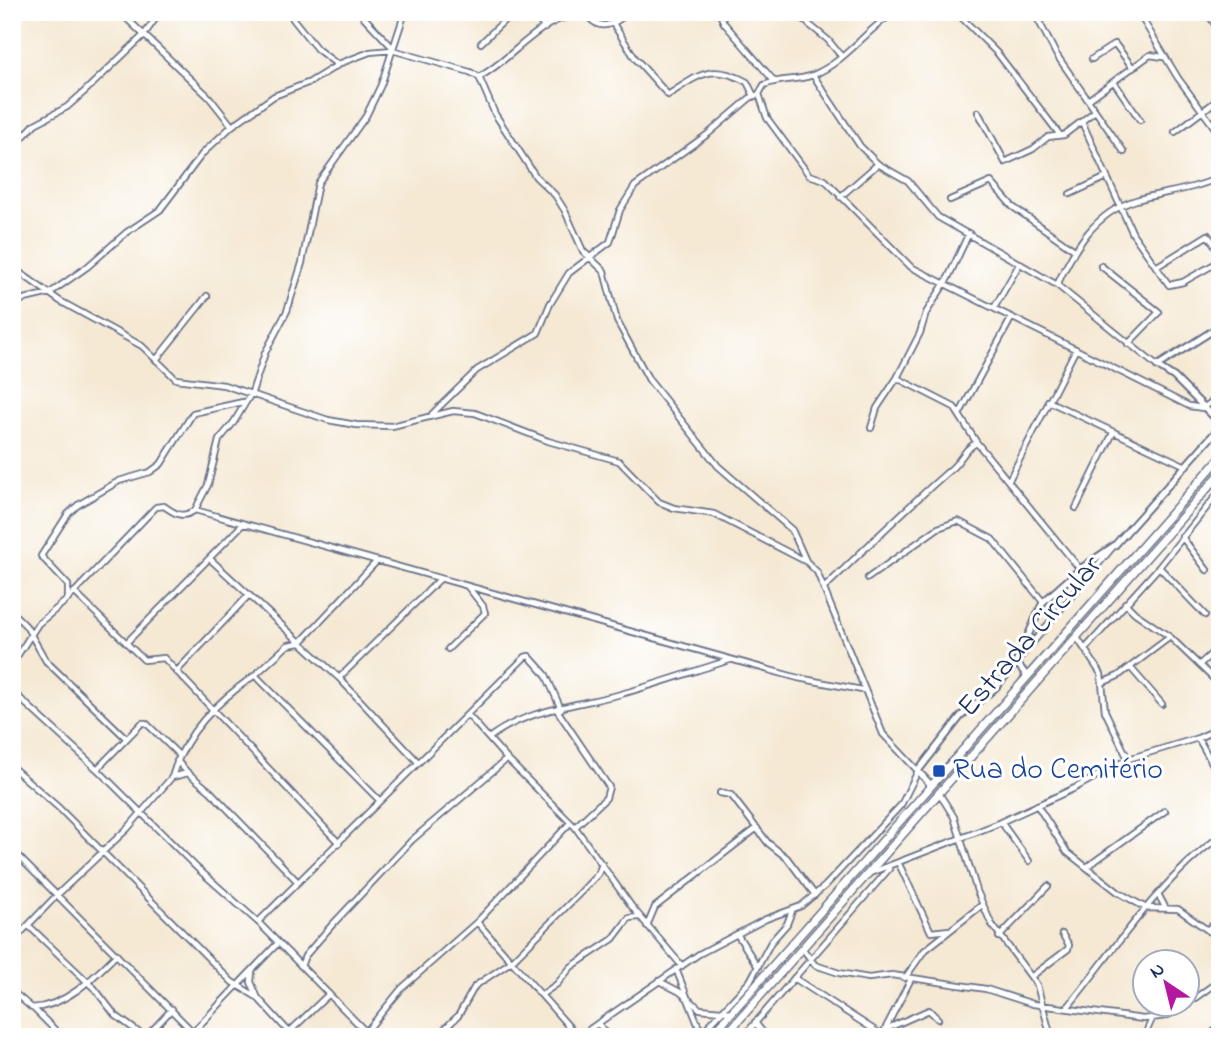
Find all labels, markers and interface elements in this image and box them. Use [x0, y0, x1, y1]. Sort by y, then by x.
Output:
street label: Estrada Circular [948, 546, 1114, 728]
place label: Rua do Cemitério [953, 749, 1163, 793]
marker: Rua do Cemitério [931, 763, 947, 779]
north arrow [1130, 948, 1200, 1018]
text: N [1145, 956, 1171, 986]

